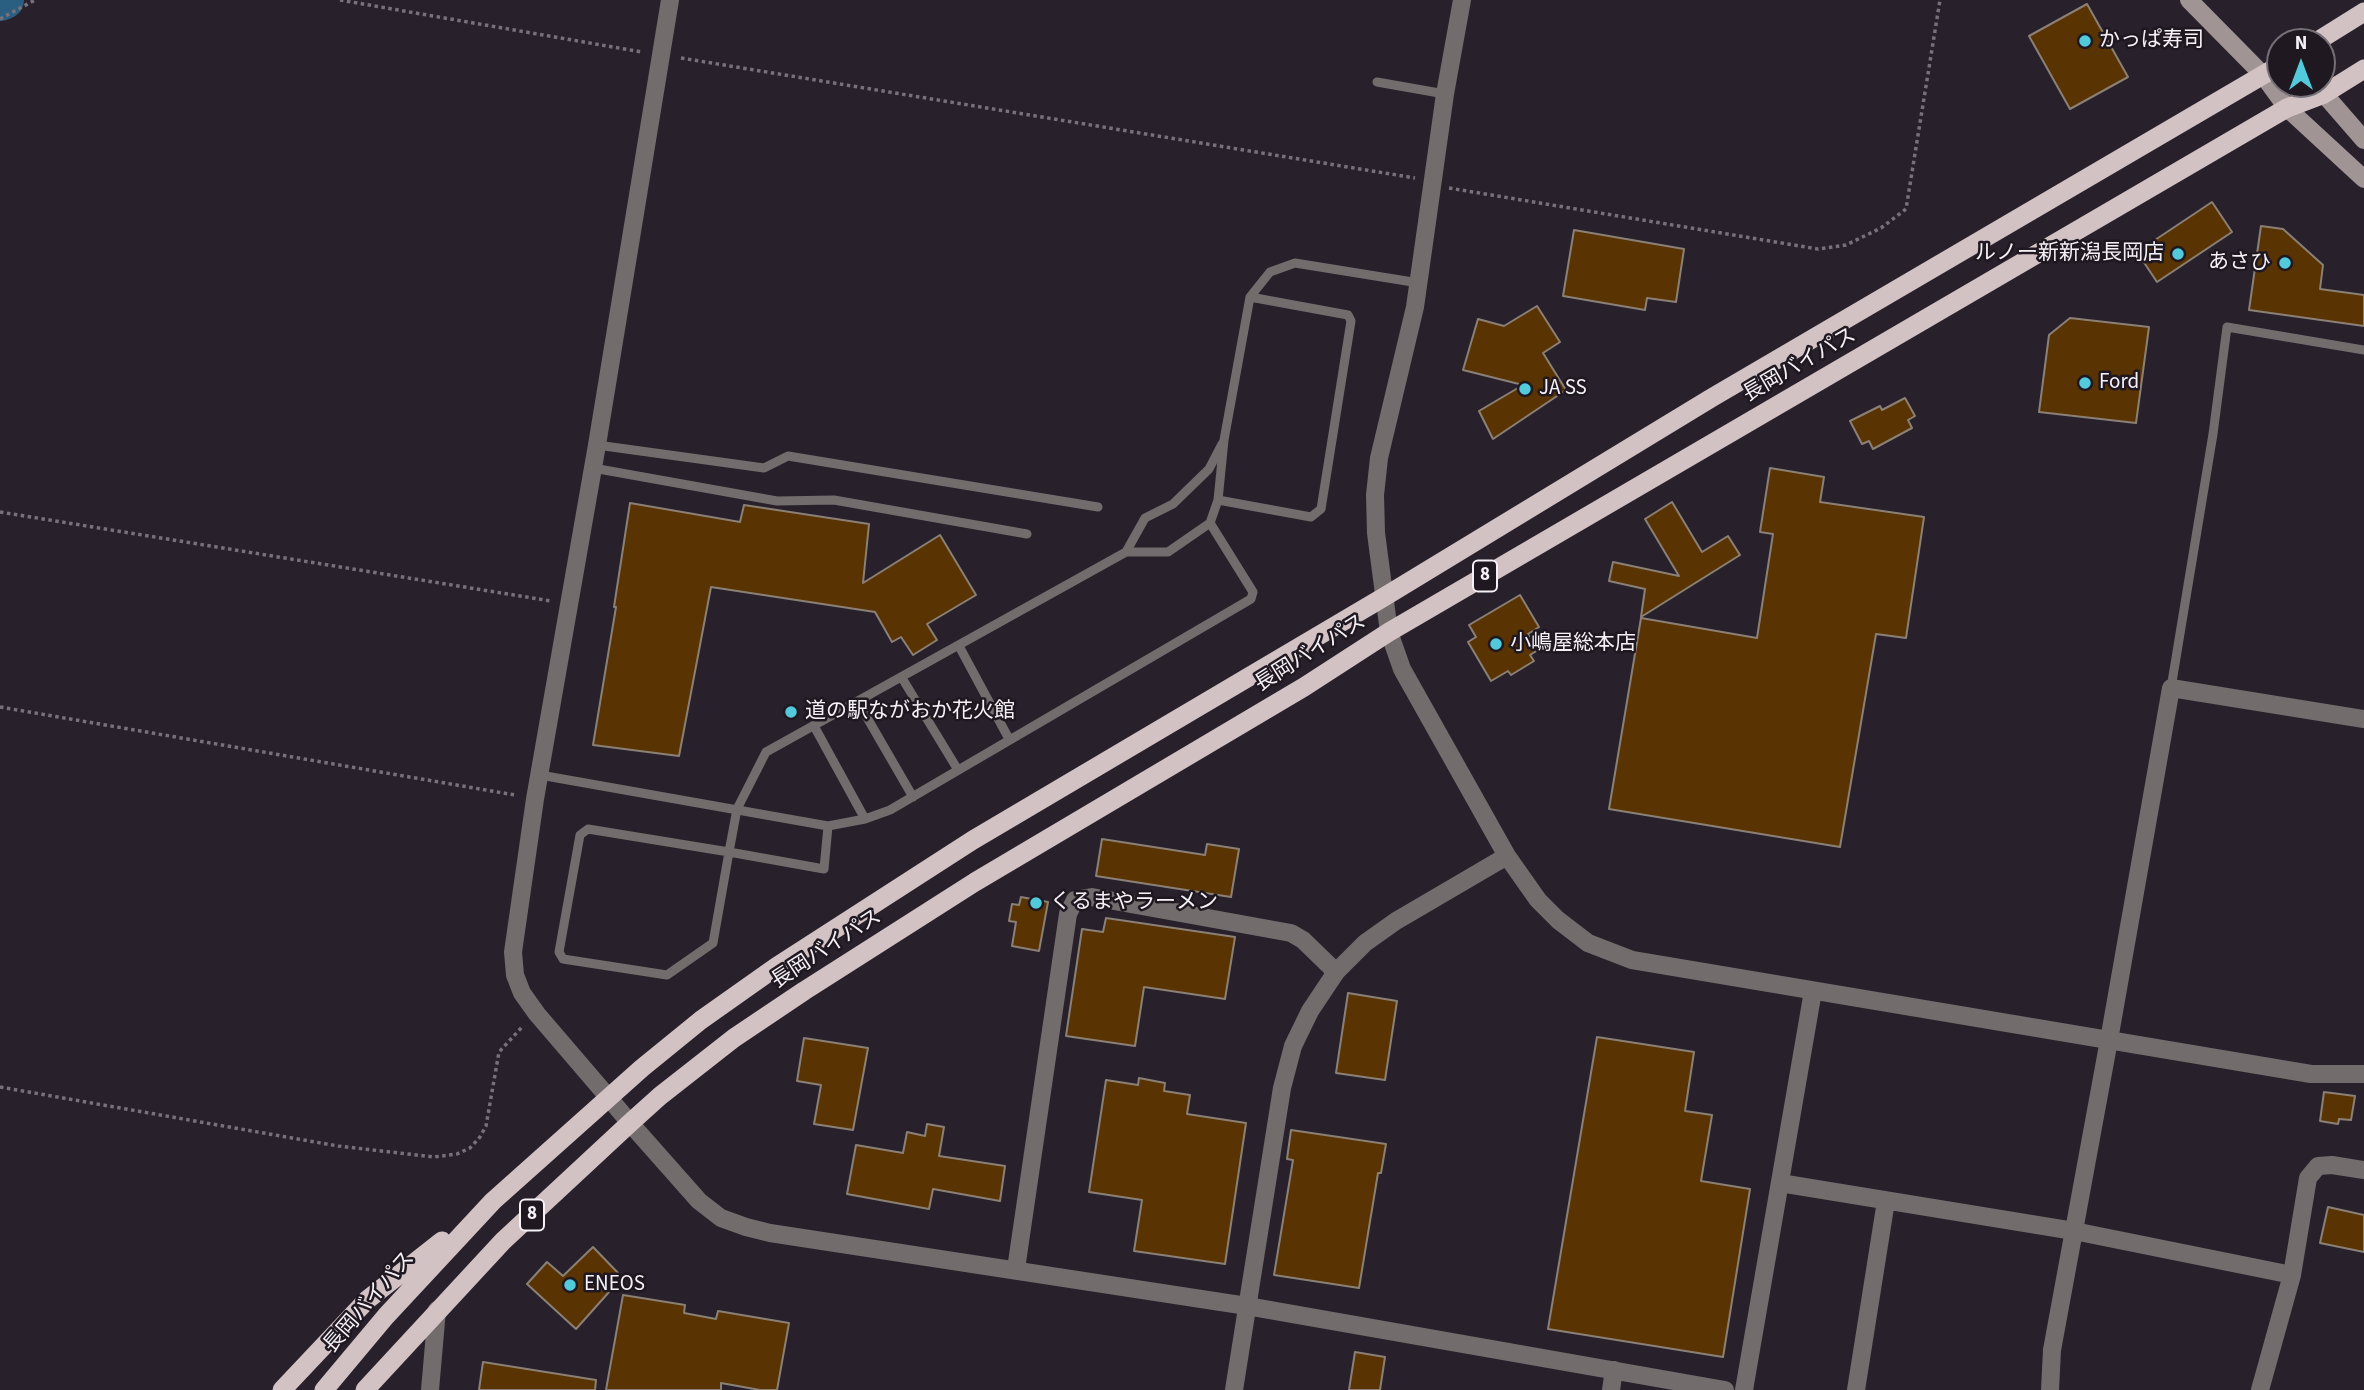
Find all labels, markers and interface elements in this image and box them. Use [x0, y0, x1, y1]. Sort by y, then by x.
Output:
place label: かっぱ寿司 [2099, 28, 2204, 54]
north arrow [2266, 28, 2336, 98]
text: N [2295, 30, 2307, 57]
marker: かっぱ寿司 [2077, 33, 2093, 49]
place label: ルノー新新潟長岡店 [1975, 241, 2164, 267]
marker: ルノー新新潟長岡店 [2170, 246, 2186, 262]
place label: あさひ [2208, 250, 2271, 276]
marker: あさひ [2277, 255, 2293, 271]
street label: 長岡バイパス [1739, 324, 1861, 408]
place label: Ford [2099, 370, 2139, 396]
marker: Ford [2077, 375, 2093, 391]
place label: JA SS [1539, 376, 1587, 402]
marker: JA SS [1517, 381, 1533, 397]
road number: 8 [1473, 561, 1497, 592]
street label: 長岡バイパス [1251, 610, 1371, 698]
place label: 小嶋屋総本店 [1510, 631, 1636, 657]
marker: 小嶋屋総本店 [1488, 636, 1504, 652]
place label: 道の駅ながおか花火館 [805, 699, 1015, 725]
marker: 道の駅ながおか花火館 [783, 704, 799, 720]
place label: くるまやラーメン [1050, 890, 1218, 916]
marker: くるまやラーメン [1028, 895, 1044, 911]
street label: 長岡バイパス [767, 905, 887, 995]
road number: 8 [520, 1200, 544, 1231]
street label: 長岡バイパス [319, 1247, 421, 1359]
place label: ENEOS [584, 1272, 645, 1298]
marker: ENEOS [562, 1277, 578, 1293]

